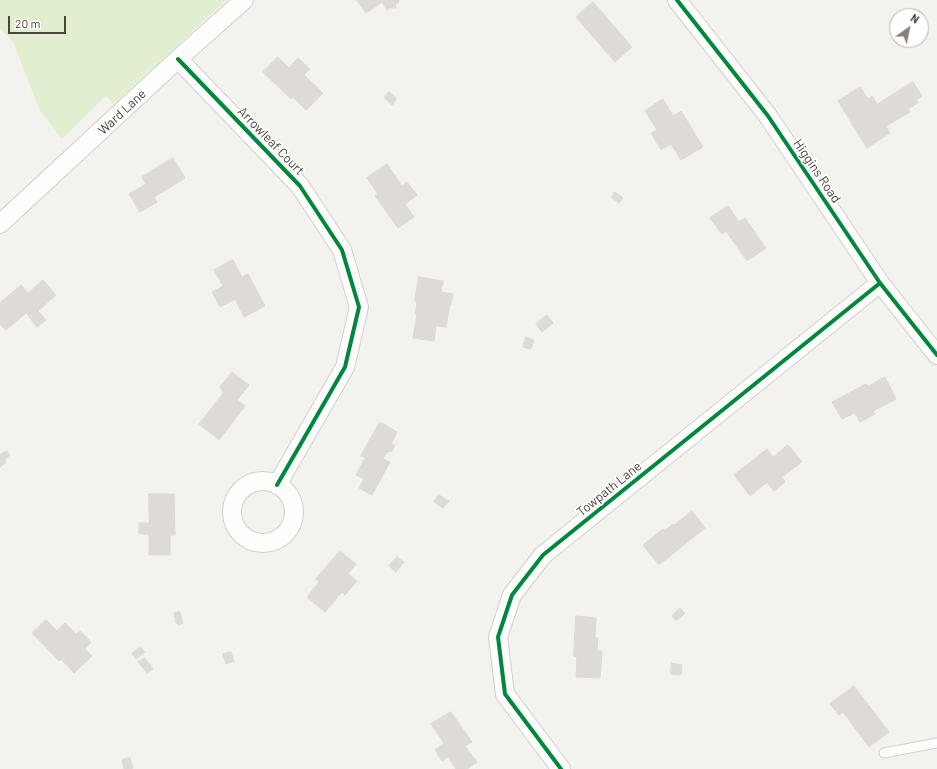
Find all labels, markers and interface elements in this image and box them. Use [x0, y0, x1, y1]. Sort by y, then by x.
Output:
scale bar [10, 8, 68, 34]
north arrow [889, 8, 929, 48]
text: N [909, 11, 922, 26]
text: 20 m [15, 16, 41, 30]
street label: Ward Lane [95, 86, 149, 138]
street label: Arrowleaf Court [235, 104, 307, 178]
street label: Higgins Road [790, 136, 844, 206]
street label: Towpath Lane [574, 458, 644, 520]

